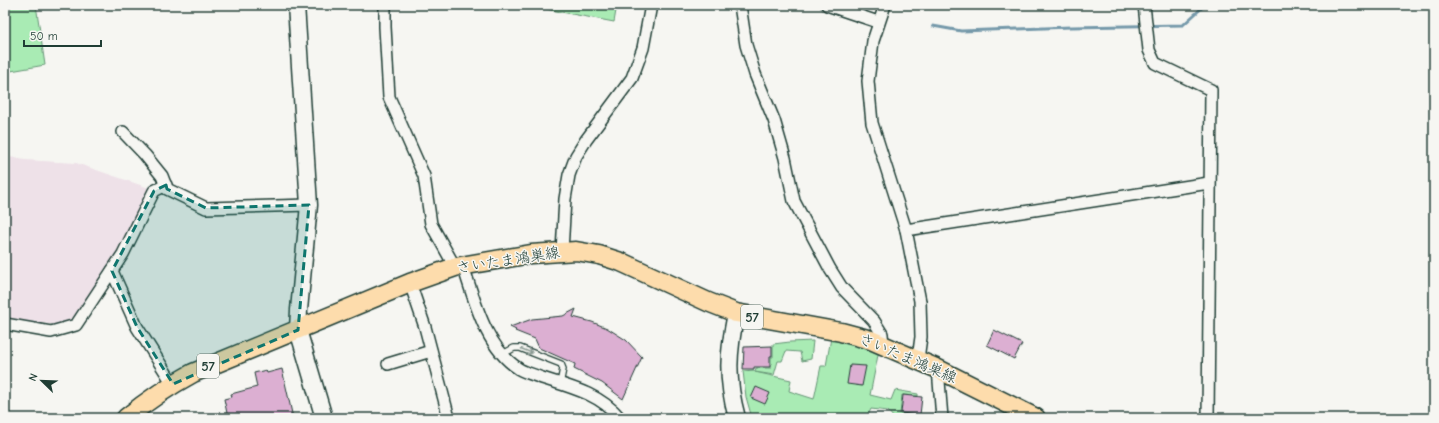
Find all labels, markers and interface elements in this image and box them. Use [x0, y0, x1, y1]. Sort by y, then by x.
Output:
scale bar [24, 22, 101, 48]
text: 50 m [30, 29, 58, 43]
street label: さいたま鴻巣線 [455, 243, 561, 277]
road number: 57 [741, 305, 763, 329]
street label: さいたま鴻巣線 [856, 329, 960, 387]
one-way arrow [521, 348, 533, 356]
road number: 57 [197, 354, 219, 378]
north arrow [22, 361, 62, 401]
text: N [26, 371, 41, 383]

